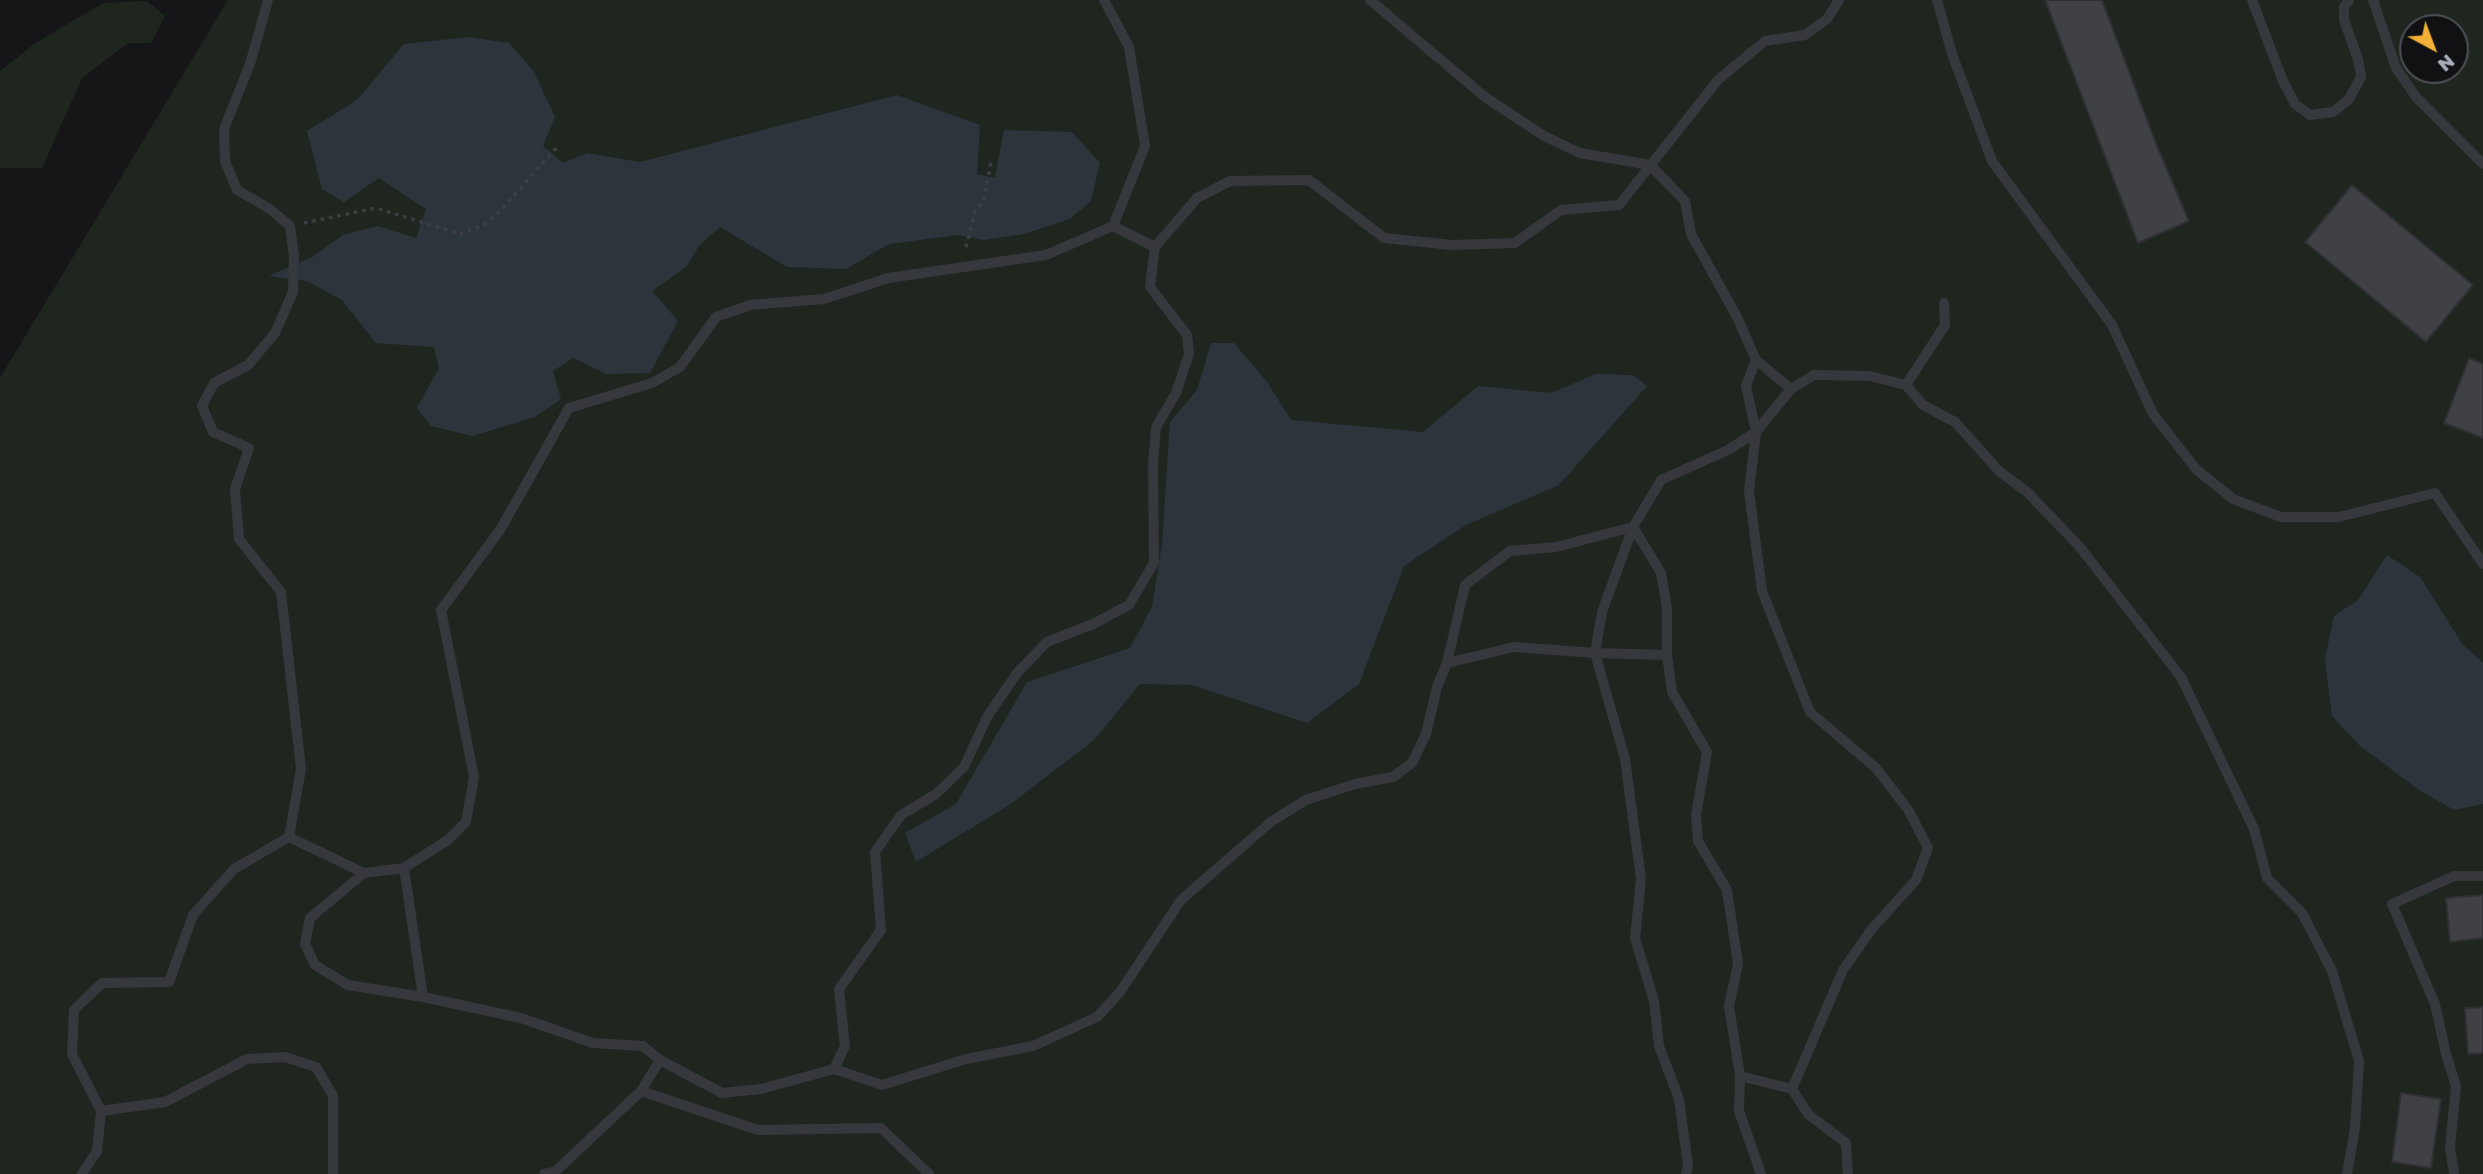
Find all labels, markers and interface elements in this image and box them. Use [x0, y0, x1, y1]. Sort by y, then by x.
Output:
north arrow [2399, 14, 2469, 84]
text: N [2434, 50, 2460, 77]

